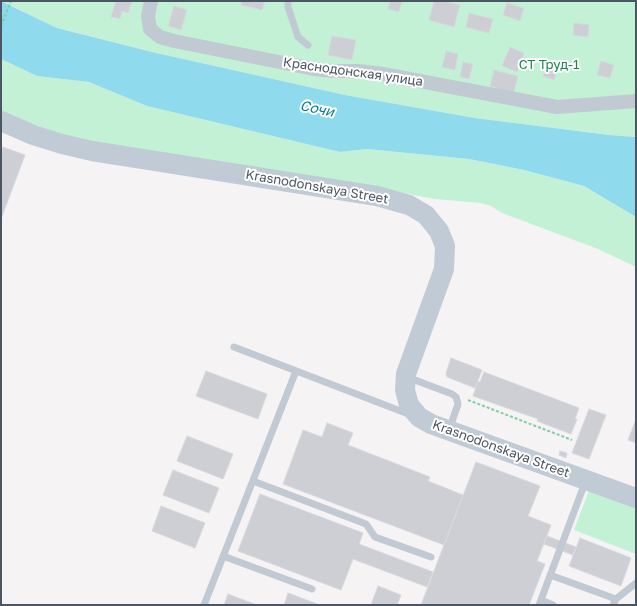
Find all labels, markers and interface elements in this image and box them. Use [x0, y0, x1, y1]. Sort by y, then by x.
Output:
street label: Краснодонская улица [282, 54, 424, 90]
park label: СТ Труд-1 [519, 57, 579, 73]
water label: Сочи [299, 97, 335, 121]
street label: Krasnodonskaya Street [244, 167, 390, 207]
street label: Krasnodonskaya Street [430, 417, 572, 481]

